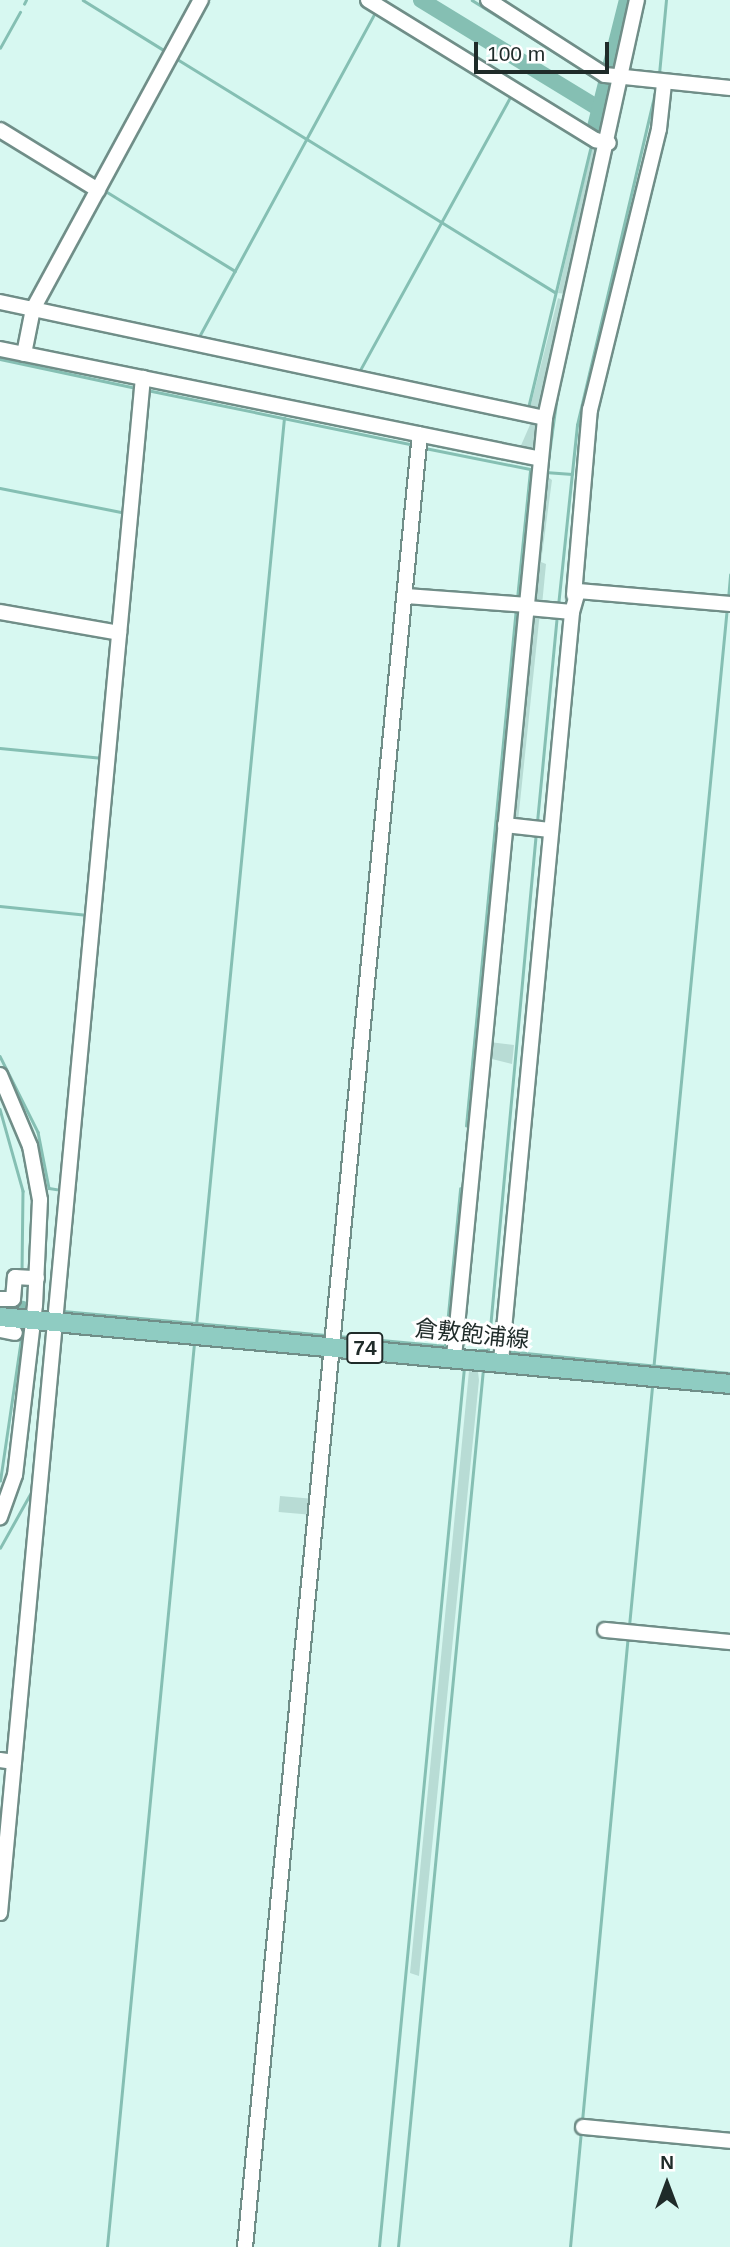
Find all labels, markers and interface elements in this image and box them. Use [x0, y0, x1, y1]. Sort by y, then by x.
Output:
scale bar [478, 28, 613, 72]
text: 100 m [487, 42, 545, 65]
street label: 倉敷飽浦線 [413, 1314, 531, 1354]
road number: 74 [346, 1330, 384, 1366]
north arrow [632, 2149, 702, 2219]
text: N [660, 2152, 674, 2173]

